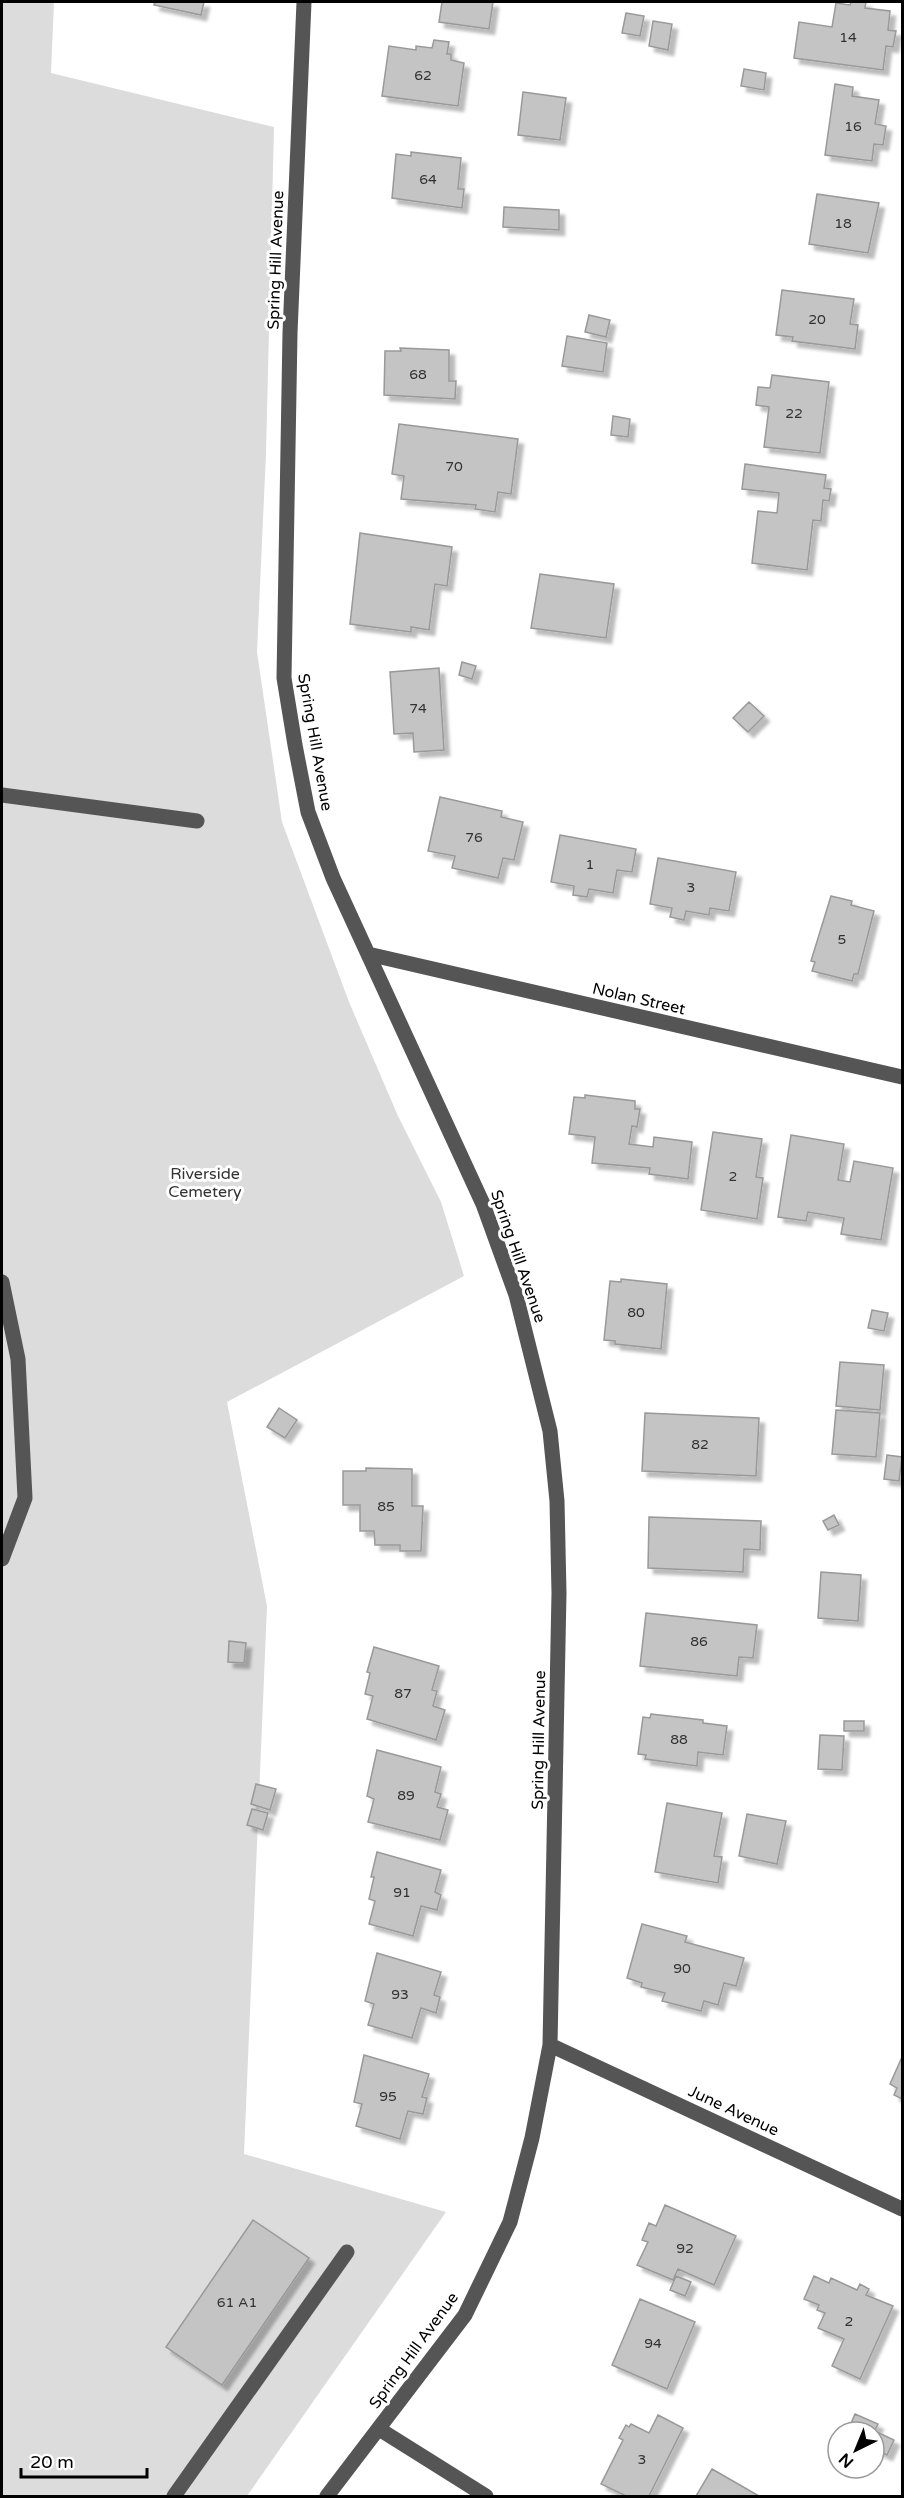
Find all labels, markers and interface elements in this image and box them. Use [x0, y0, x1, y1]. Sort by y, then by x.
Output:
house number: 14 [839, 29, 857, 46]
house number: 62 [414, 67, 432, 84]
house number: 16 [844, 118, 862, 135]
house number: 64 [419, 171, 437, 188]
street label: Spring Hill Avenue [264, 190, 288, 330]
house number: 18 [834, 215, 852, 232]
house number: 20 [808, 311, 826, 328]
house number: 68 [409, 366, 427, 383]
house number: 22 [785, 405, 803, 422]
house number: 70 [445, 458, 463, 475]
street label: Spring Hill Avenue [293, 672, 337, 812]
house number: 74 [409, 700, 427, 717]
house number: 76 [465, 829, 483, 846]
house number: 1 [586, 856, 594, 873]
house number: 3 [687, 879, 695, 896]
house number: 5 [838, 931, 846, 948]
street label: Nolan Street [590, 979, 687, 1019]
park label: Riverside Cemetery [168, 1164, 242, 1202]
house number: 2 [729, 1168, 737, 1185]
street label: Spring Hill Avenue [486, 1187, 550, 1325]
house number: 80 [627, 1304, 645, 1321]
house number: 82 [691, 1436, 709, 1453]
house number: 85 [377, 1498, 395, 1515]
house number: 86 [690, 1633, 708, 1650]
street label: Spring Hill Avenue [528, 1670, 550, 1810]
house number: 87 [394, 1685, 412, 1702]
house number: 88 [670, 1731, 688, 1748]
house number: 89 [397, 1787, 415, 1804]
house number: 91 [393, 1884, 411, 1901]
house number: 90 [673, 1960, 691, 1977]
house number: 93 [391, 1986, 409, 2003]
street label: June Avenue [685, 2081, 782, 2141]
house number: 95 [379, 2088, 397, 2105]
house number: 92 [676, 2240, 694, 2257]
street label: Spring Hill Avenue [365, 2288, 463, 2413]
house number: 61 A1 [217, 2294, 257, 2311]
house number: 2 [845, 2313, 853, 2330]
house number: 94 [644, 2335, 662, 2352]
north arrow [826, 2420, 886, 2480]
scale bar [21, 2441, 147, 2479]
text: N [835, 2449, 858, 2472]
text: 20 m [30, 2451, 74, 2473]
house number: 3 [638, 2451, 646, 2468]

